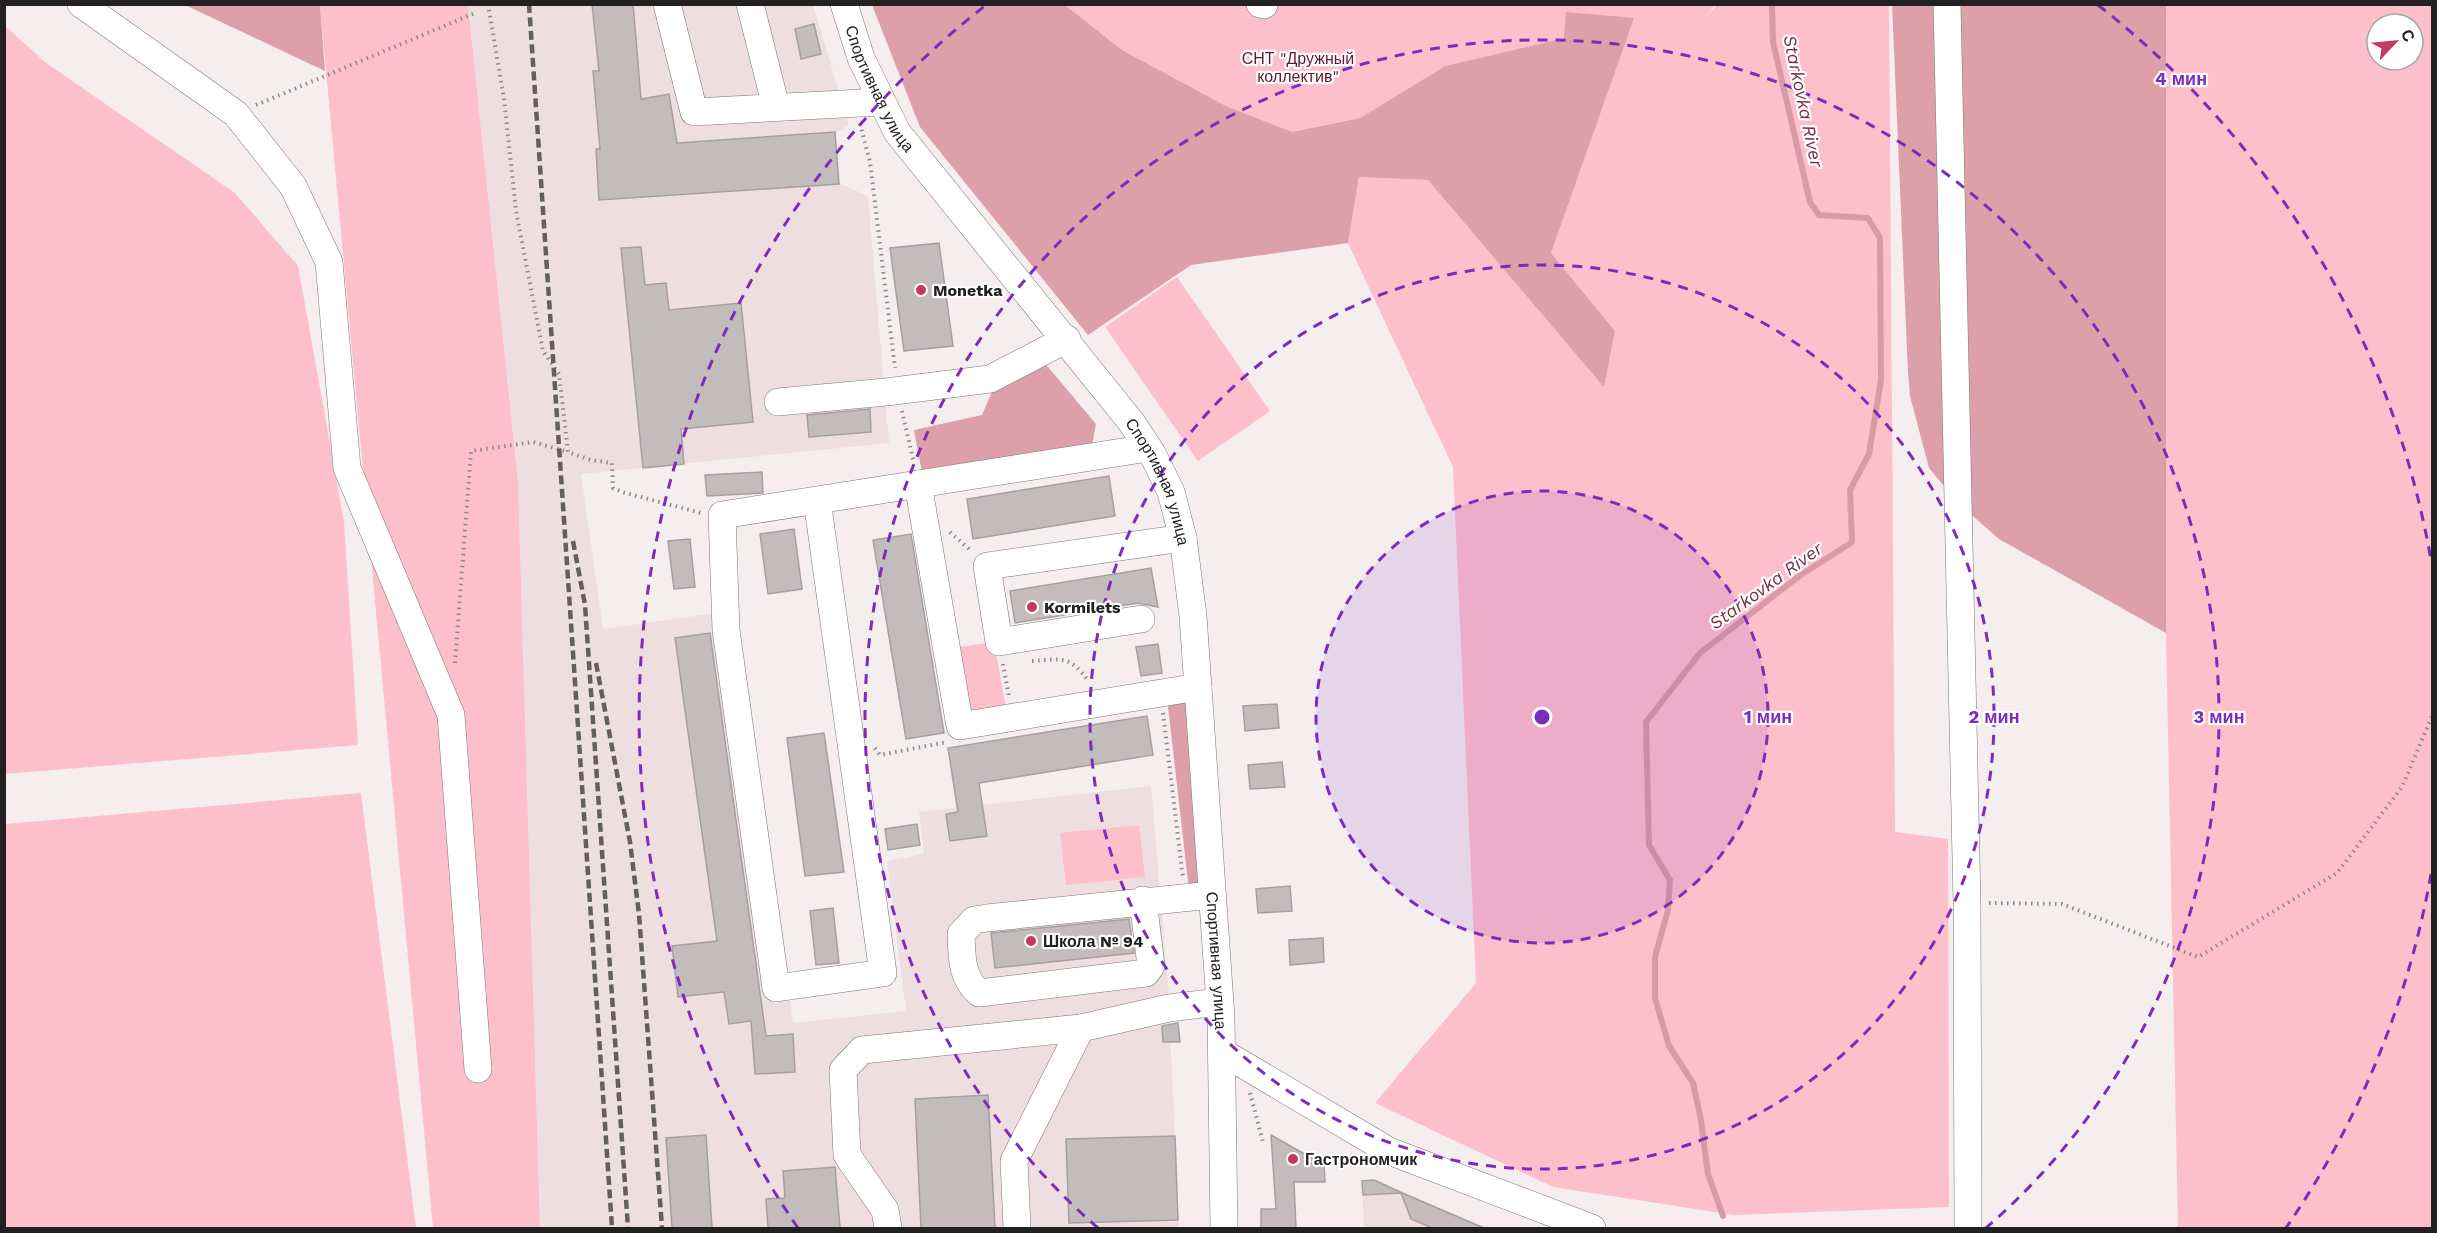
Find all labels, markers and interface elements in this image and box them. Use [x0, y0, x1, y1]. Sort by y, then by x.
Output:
north arrow [2365, 12, 2425, 72]
street label: Спортивная улица [841, 23, 918, 156]
text: С [2397, 26, 2419, 45]
water label: Starkovka River [1779, 33, 1828, 170]
park label: СНТ "Дружный коллектив" [1242, 49, 1354, 86]
text: 4 мин [2155, 68, 2207, 89]
place label: Monetka [933, 281, 1003, 300]
marker: Monetka [914, 283, 928, 297]
street label: Спортивная улица [1121, 415, 1193, 547]
water label: Starkovka River [1705, 537, 1827, 634]
place label: Kormilets [1044, 598, 1121, 617]
marker: Kormilets [1025, 600, 1039, 614]
text: 1 мин [1744, 706, 1792, 727]
text: 2 мин [1968, 706, 2020, 727]
text: 3 мин [2193, 706, 2245, 727]
centre of rings [1532, 707, 1552, 727]
street label: Спортивная улица [1202, 891, 1230, 1030]
place label: Школа № 94 [1043, 932, 1143, 951]
marker: Школа № 94 [1024, 934, 1038, 948]
place label: Гастрономчик [1305, 1150, 1418, 1169]
marker: Гастрономчик [1286, 1152, 1300, 1166]

